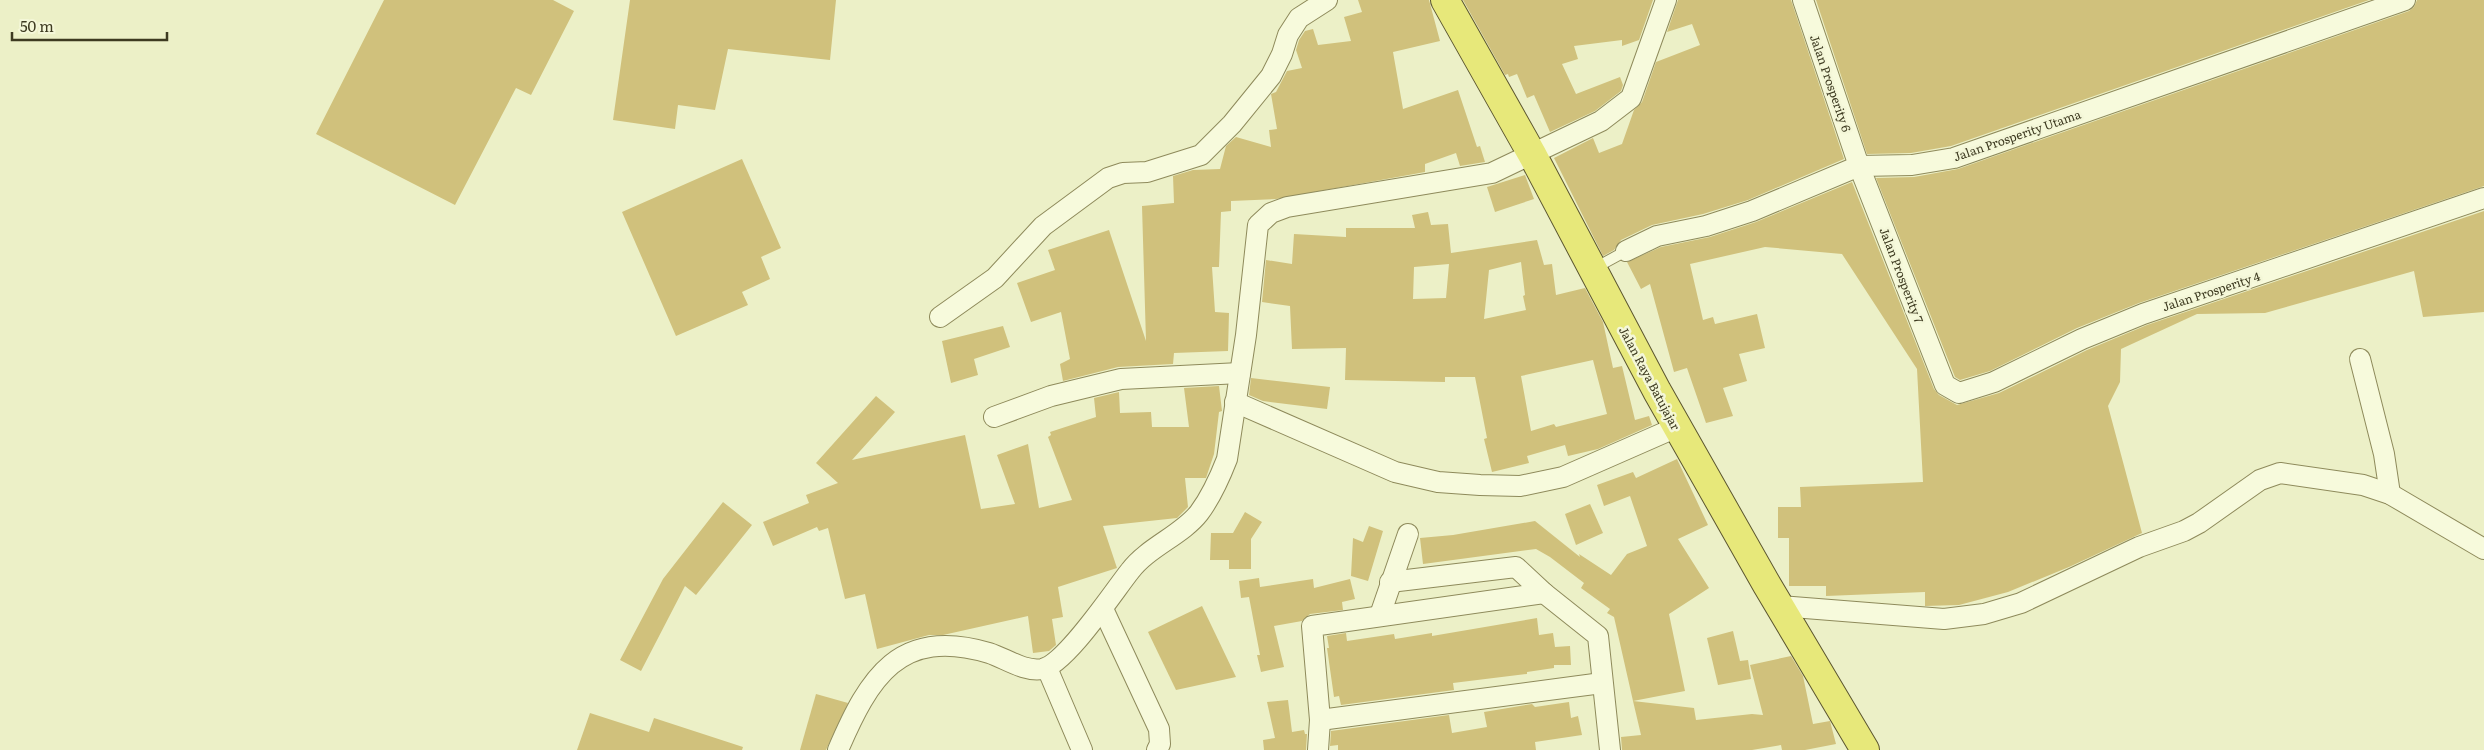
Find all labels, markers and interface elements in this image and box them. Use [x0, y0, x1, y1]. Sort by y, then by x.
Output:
scale bar [12, 10, 168, 42]
text: 50 m [20, 14, 54, 37]
street label: Jalan Prosperity 6 [1806, 32, 1856, 135]
street label: Jalan Prosperity Utama [1951, 105, 2084, 165]
street label: Jalan Prosperity 7 [1875, 224, 1929, 326]
street label: Jalan Prosperity 4 [2160, 267, 2263, 315]
street label: Jalan Raya Batujajar [1615, 323, 1685, 433]

